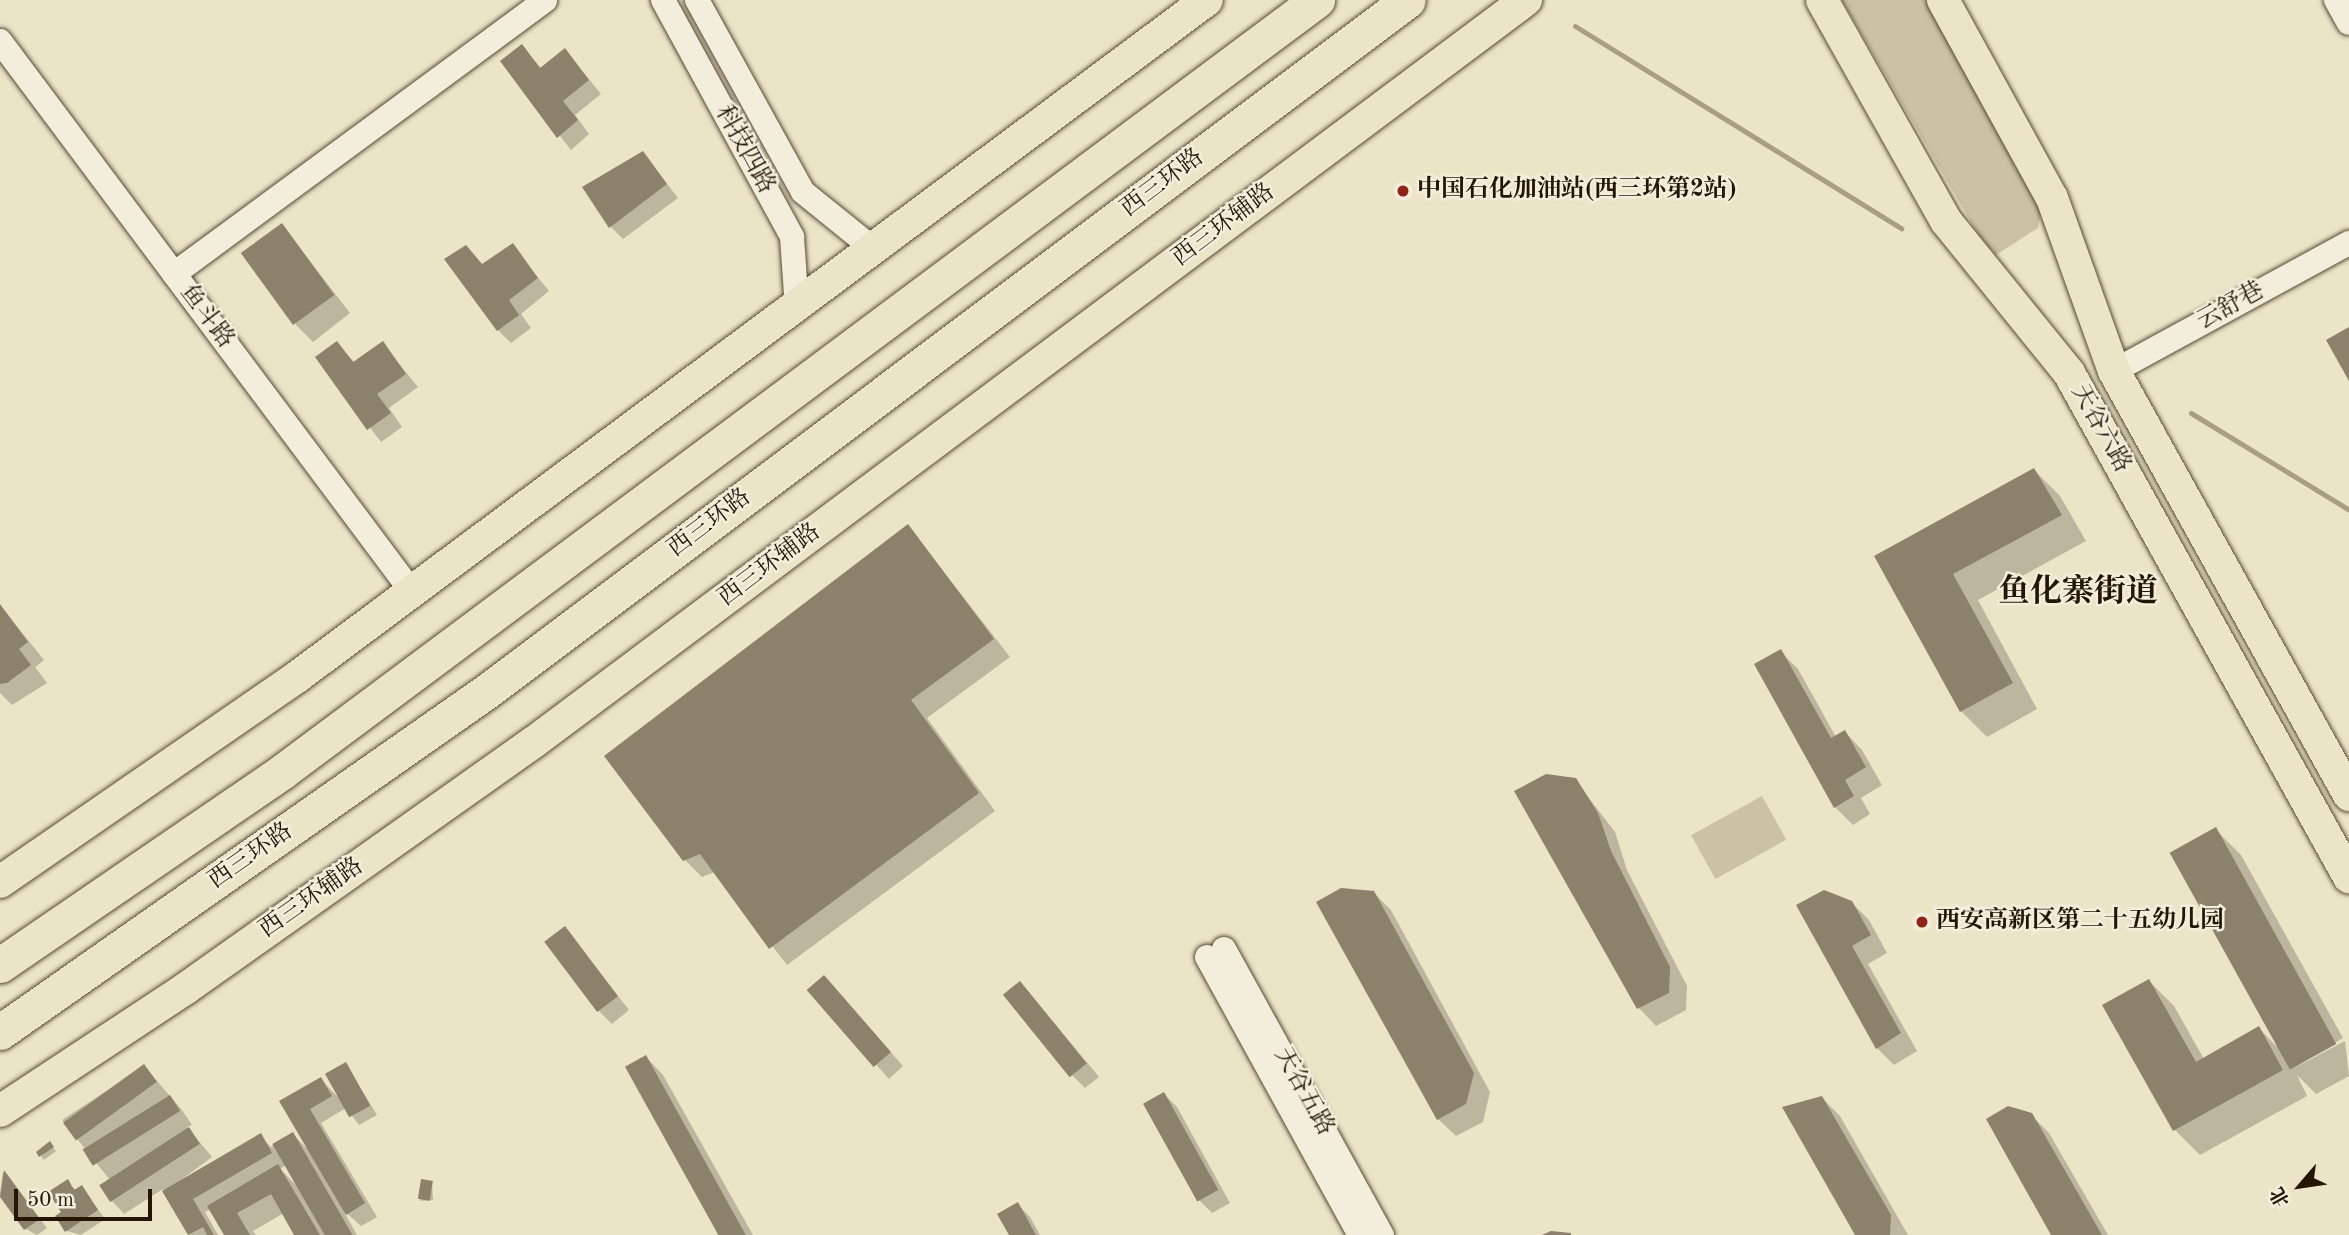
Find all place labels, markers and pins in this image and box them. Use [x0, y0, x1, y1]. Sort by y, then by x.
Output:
place label: 中国石化加油站(西三环第2站) [1417, 177, 1737, 205]
marker: 中国石化加油站(西三环第2站) [1395, 183, 1411, 199]
place label: 西安高新区第二十五幼儿园 [1936, 908, 2224, 936]
marker: 西安高新区第二十五幼儿园 [1914, 914, 1930, 930]

